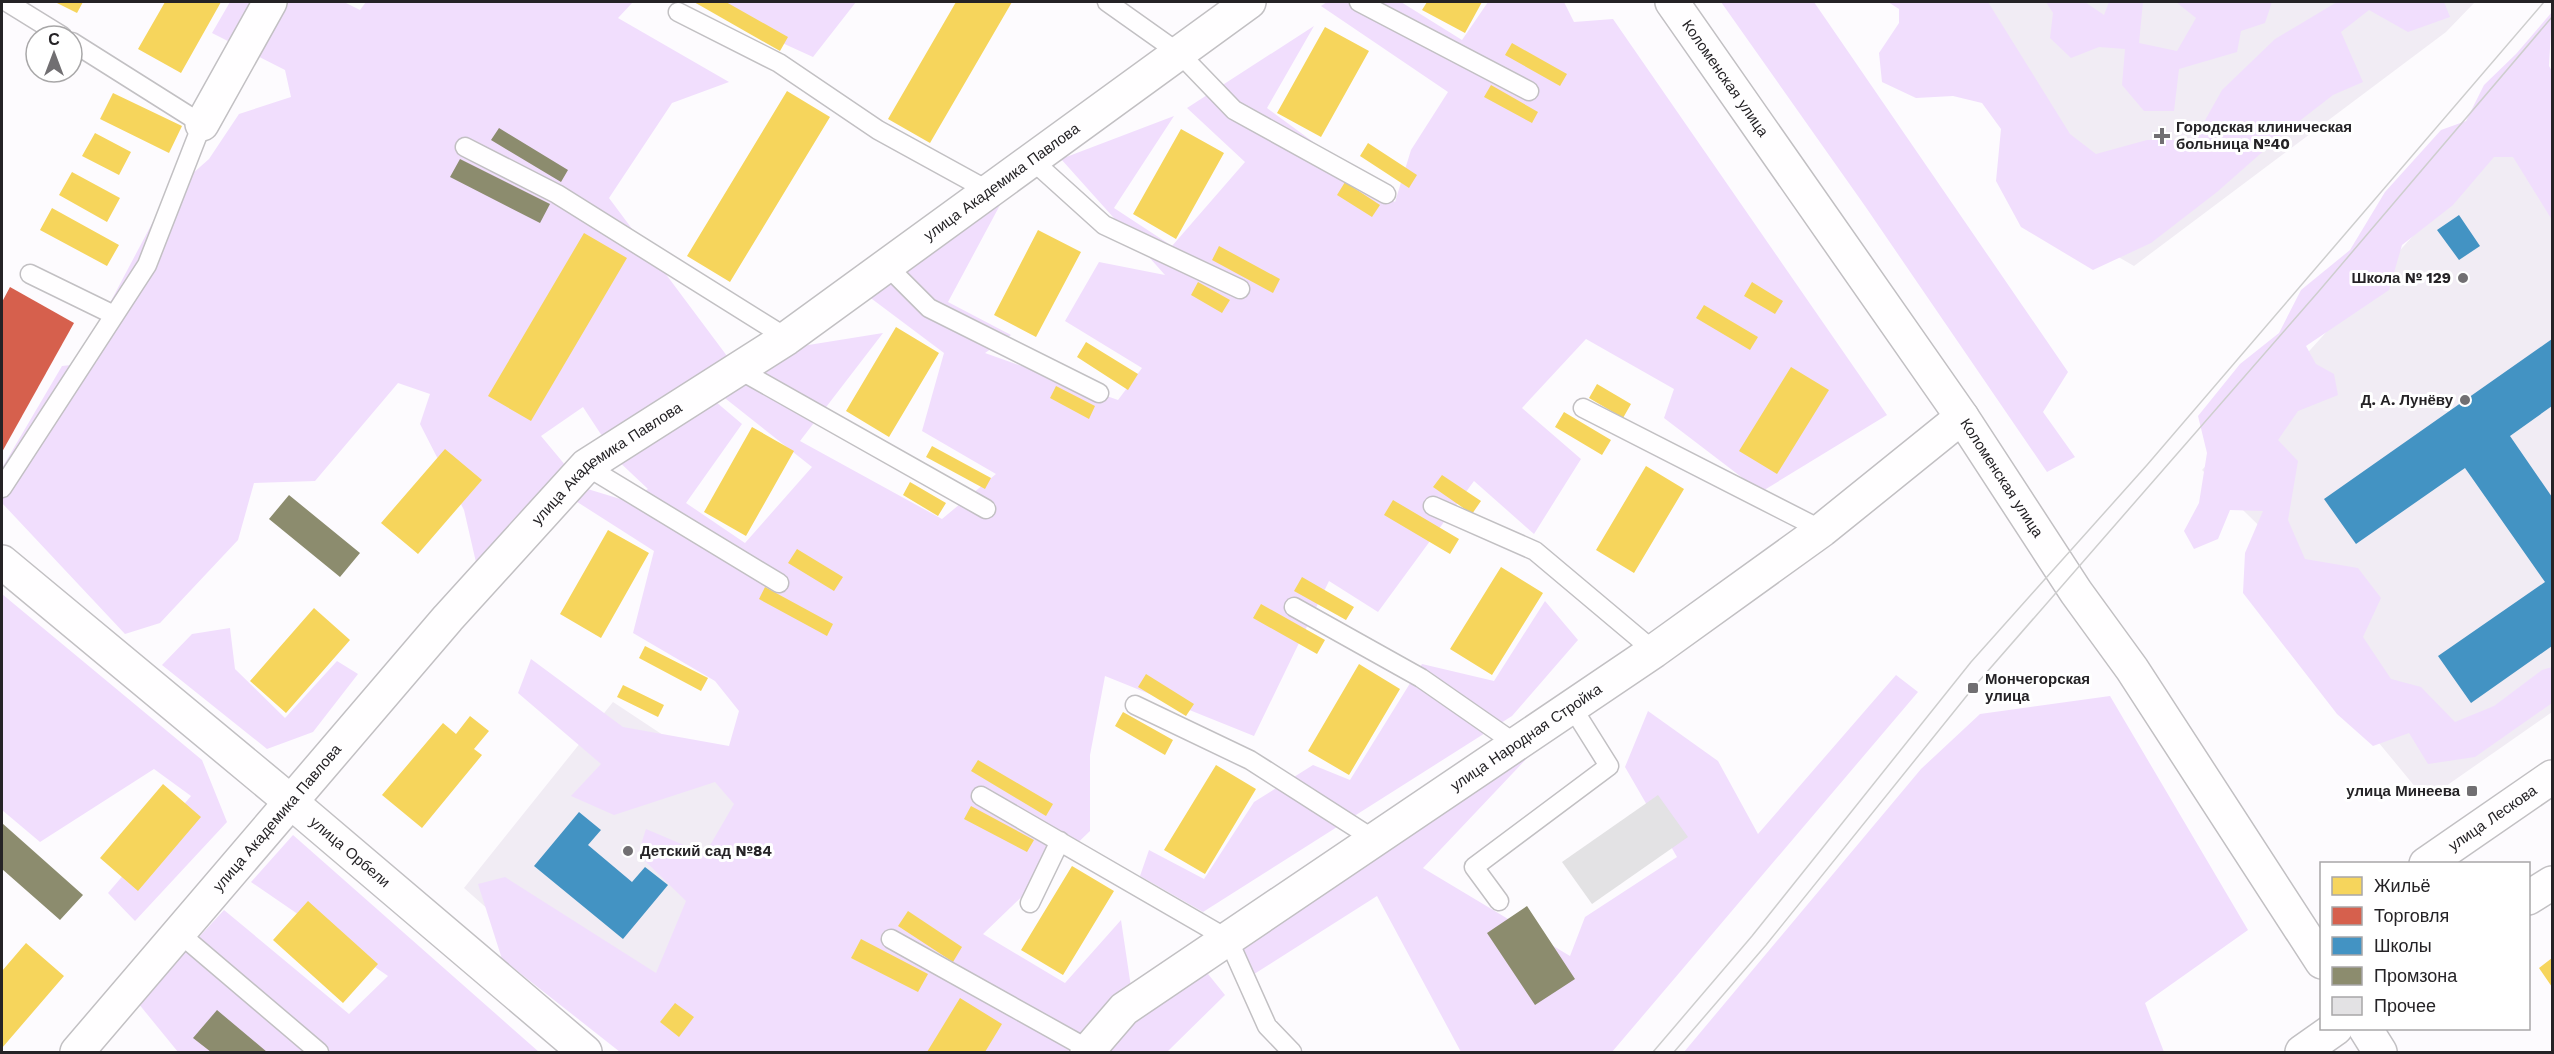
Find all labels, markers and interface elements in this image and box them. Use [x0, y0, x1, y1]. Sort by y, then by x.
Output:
street label: Коломенская улица [1678, 16, 1773, 141]
north arrow [24, 24, 84, 84]
text: С [48, 30, 60, 49]
place label: Городская клиническая больница №40 [2176, 118, 2352, 153]
street label: улица Академика Павлова [920, 119, 1084, 244]
marker: Городская клиническая больница №40 [2153, 127, 2171, 145]
place label: Школа № 129 [2351, 269, 2451, 287]
marker: Школа № 129 [2456, 271, 2470, 285]
place label: Д. А. Лунёву [2361, 391, 2454, 409]
marker: Д. А. Лунёву [2458, 393, 2472, 407]
street label: улица Академика Павлова [528, 398, 686, 529]
street label: Коломенская улица [1956, 415, 2047, 541]
place label: Мончегорская улица [1985, 670, 2090, 705]
street label: улица Народная Стройка [1447, 680, 1606, 795]
marker: Мончегорская улица [1966, 681, 1980, 695]
street label: улица Академика Павлова [209, 740, 345, 895]
street label: улица Лескова [2445, 781, 2541, 855]
place label: улица Минеева [2346, 782, 2461, 800]
marker: улица Минеева [2465, 784, 2479, 798]
street label: улица Орбели [306, 813, 394, 891]
place label: Детский сад №84 [640, 842, 772, 860]
marker: Детский сад №84 [621, 844, 635, 858]
legend [2320, 862, 2530, 1030]
text: Жильё [2374, 875, 2431, 896]
text: Торговля [2374, 905, 2449, 926]
text: Школы [2374, 935, 2432, 956]
text: Промзона [2374, 965, 2458, 986]
text: Прочее [2374, 995, 2436, 1016]

